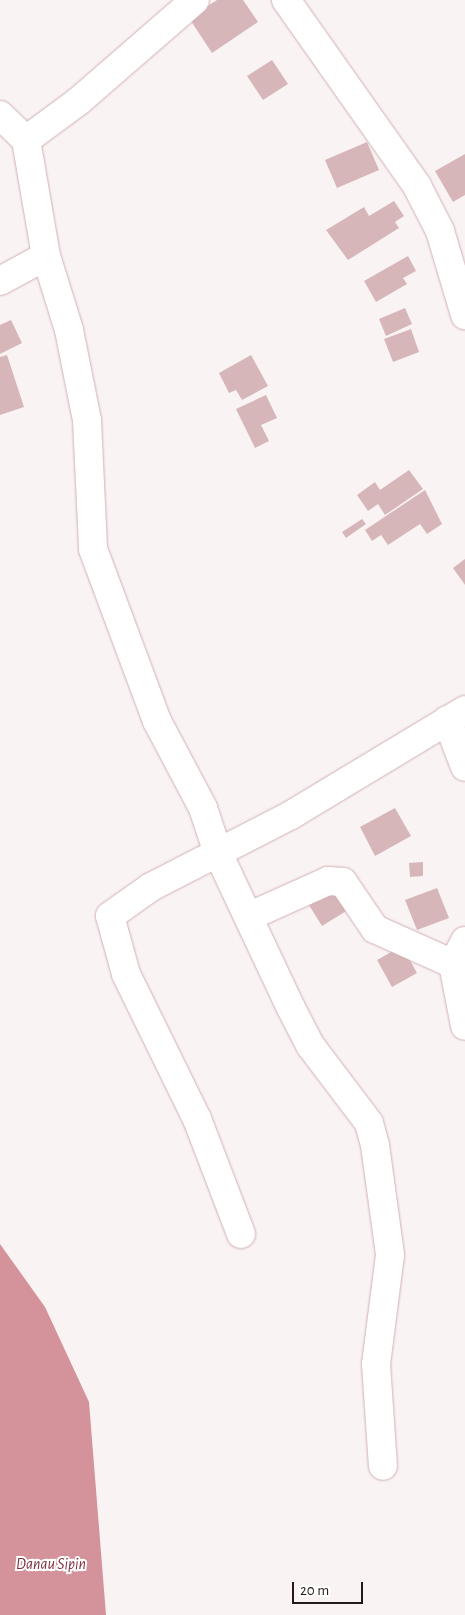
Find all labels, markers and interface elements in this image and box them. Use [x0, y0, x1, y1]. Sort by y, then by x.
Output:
water label: Danau Sipin [16, 1554, 86, 1574]
scale bar [295, 1572, 366, 1604]
text: 20 m [300, 1583, 329, 1598]

